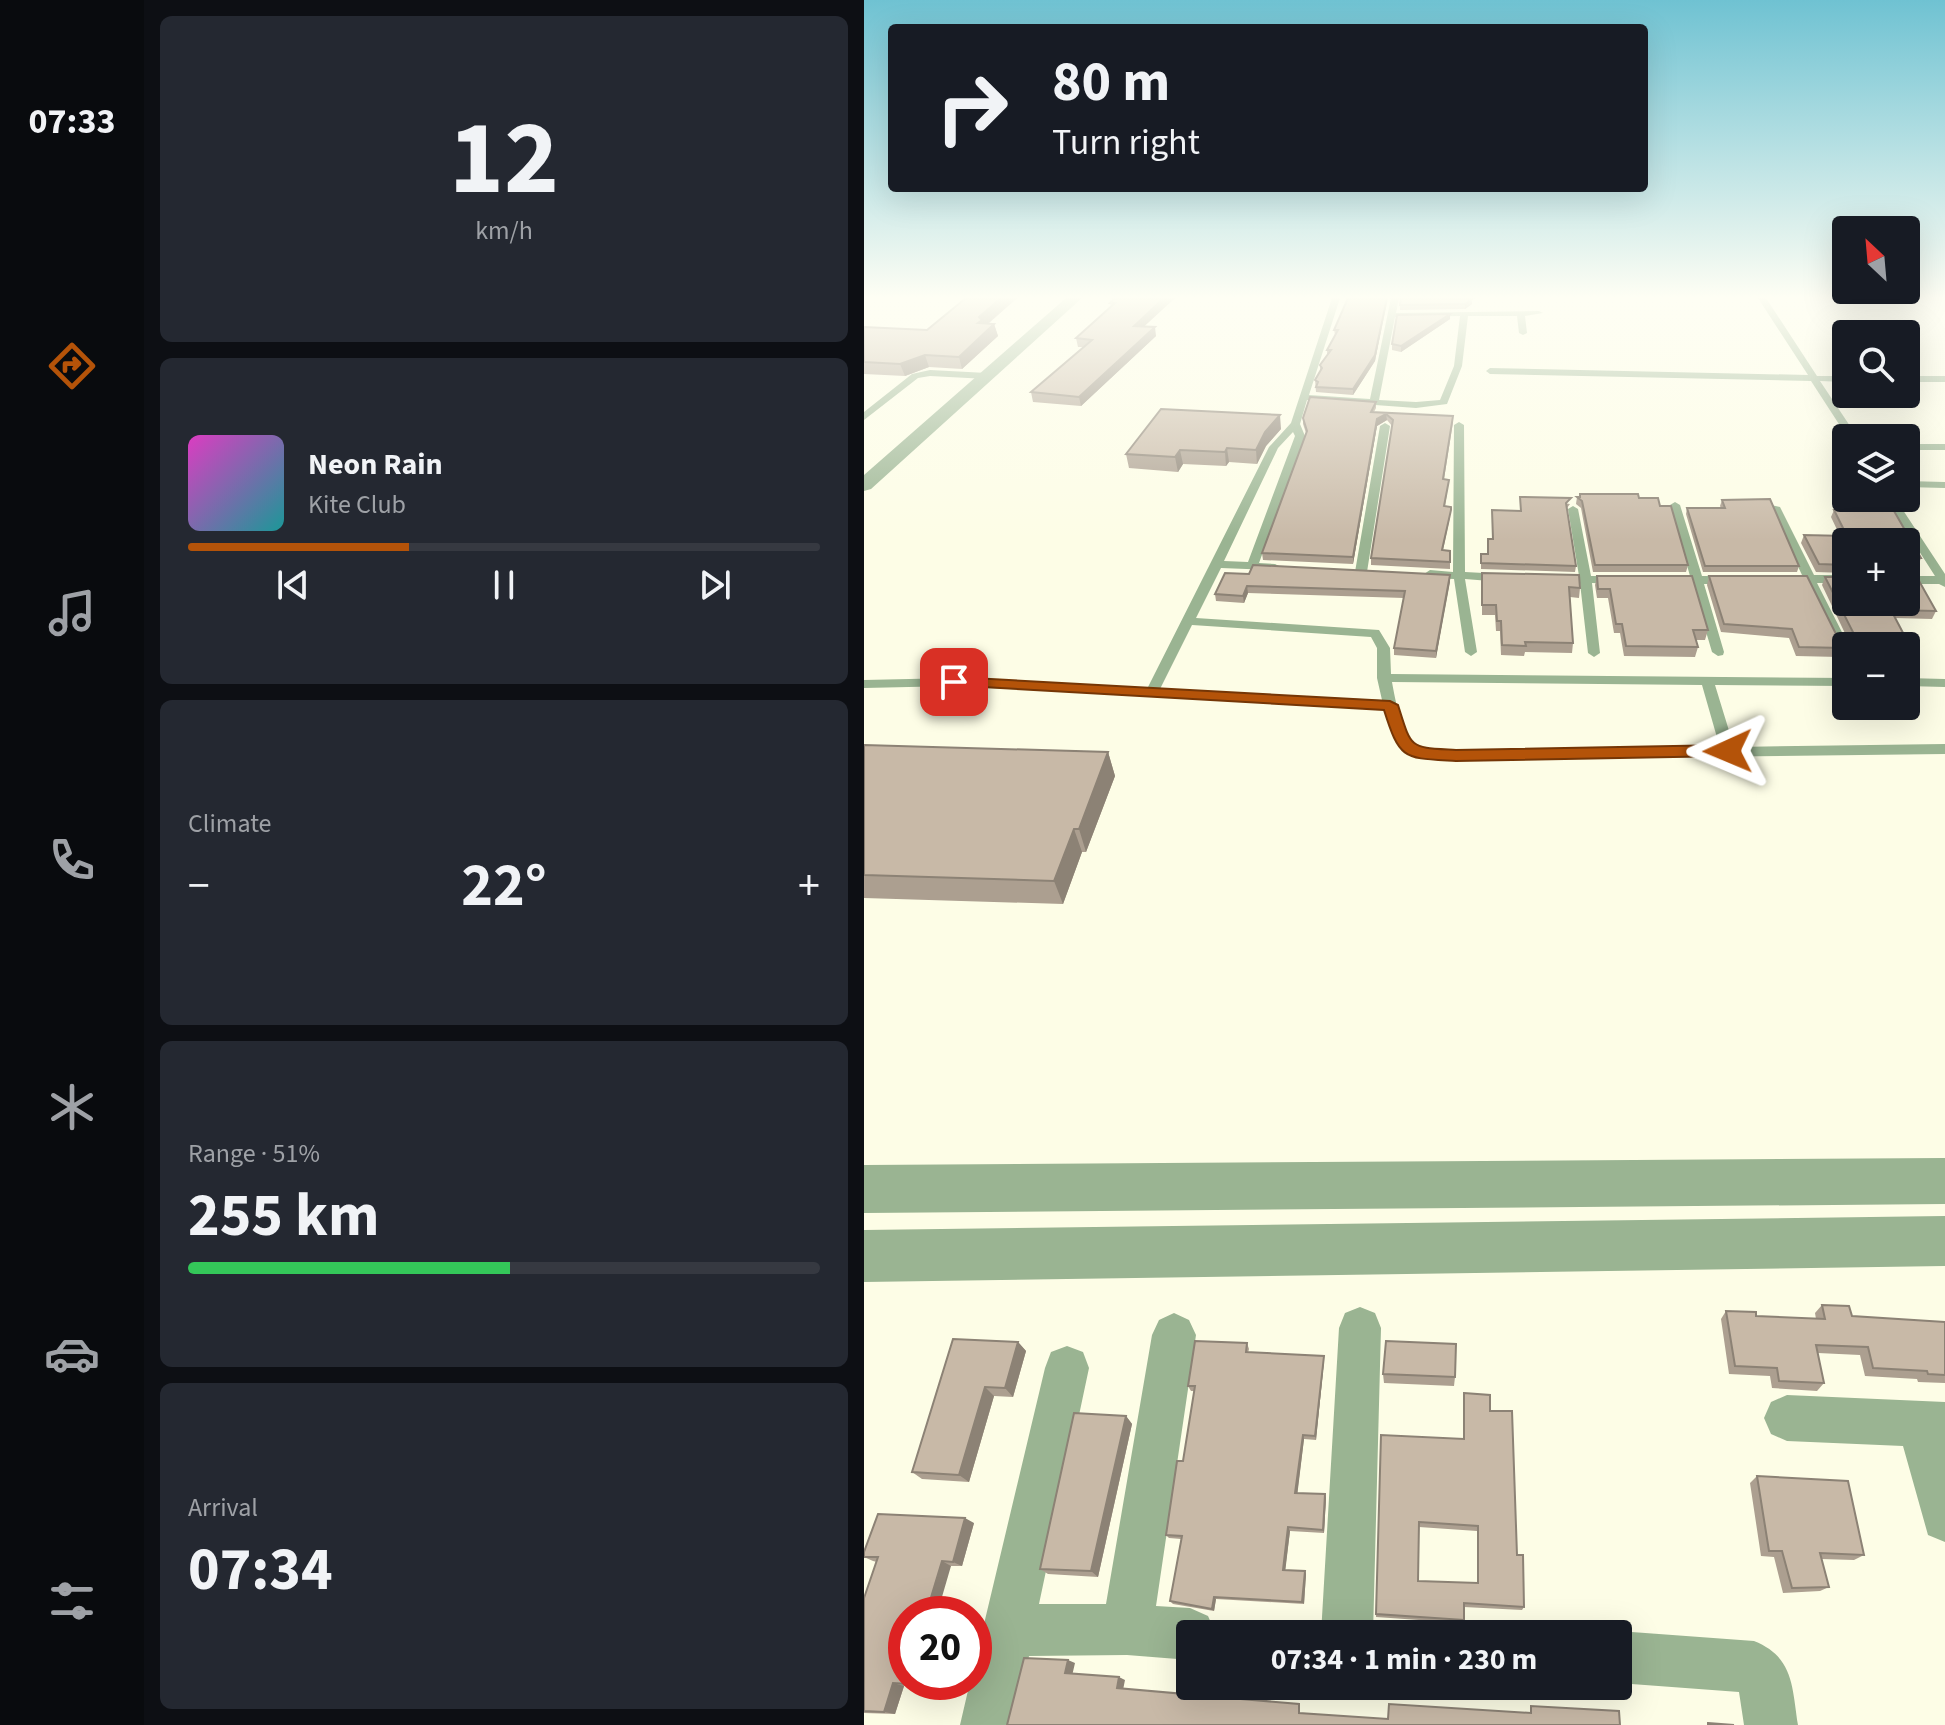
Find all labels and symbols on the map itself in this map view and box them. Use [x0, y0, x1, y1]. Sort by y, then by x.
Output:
north arrow [1832, 216, 1920, 304]
pin [920, 648, 988, 716]
position arrow [1686, 709, 1770, 793]
speed limit sign: 20 [888, 1596, 992, 1700]

